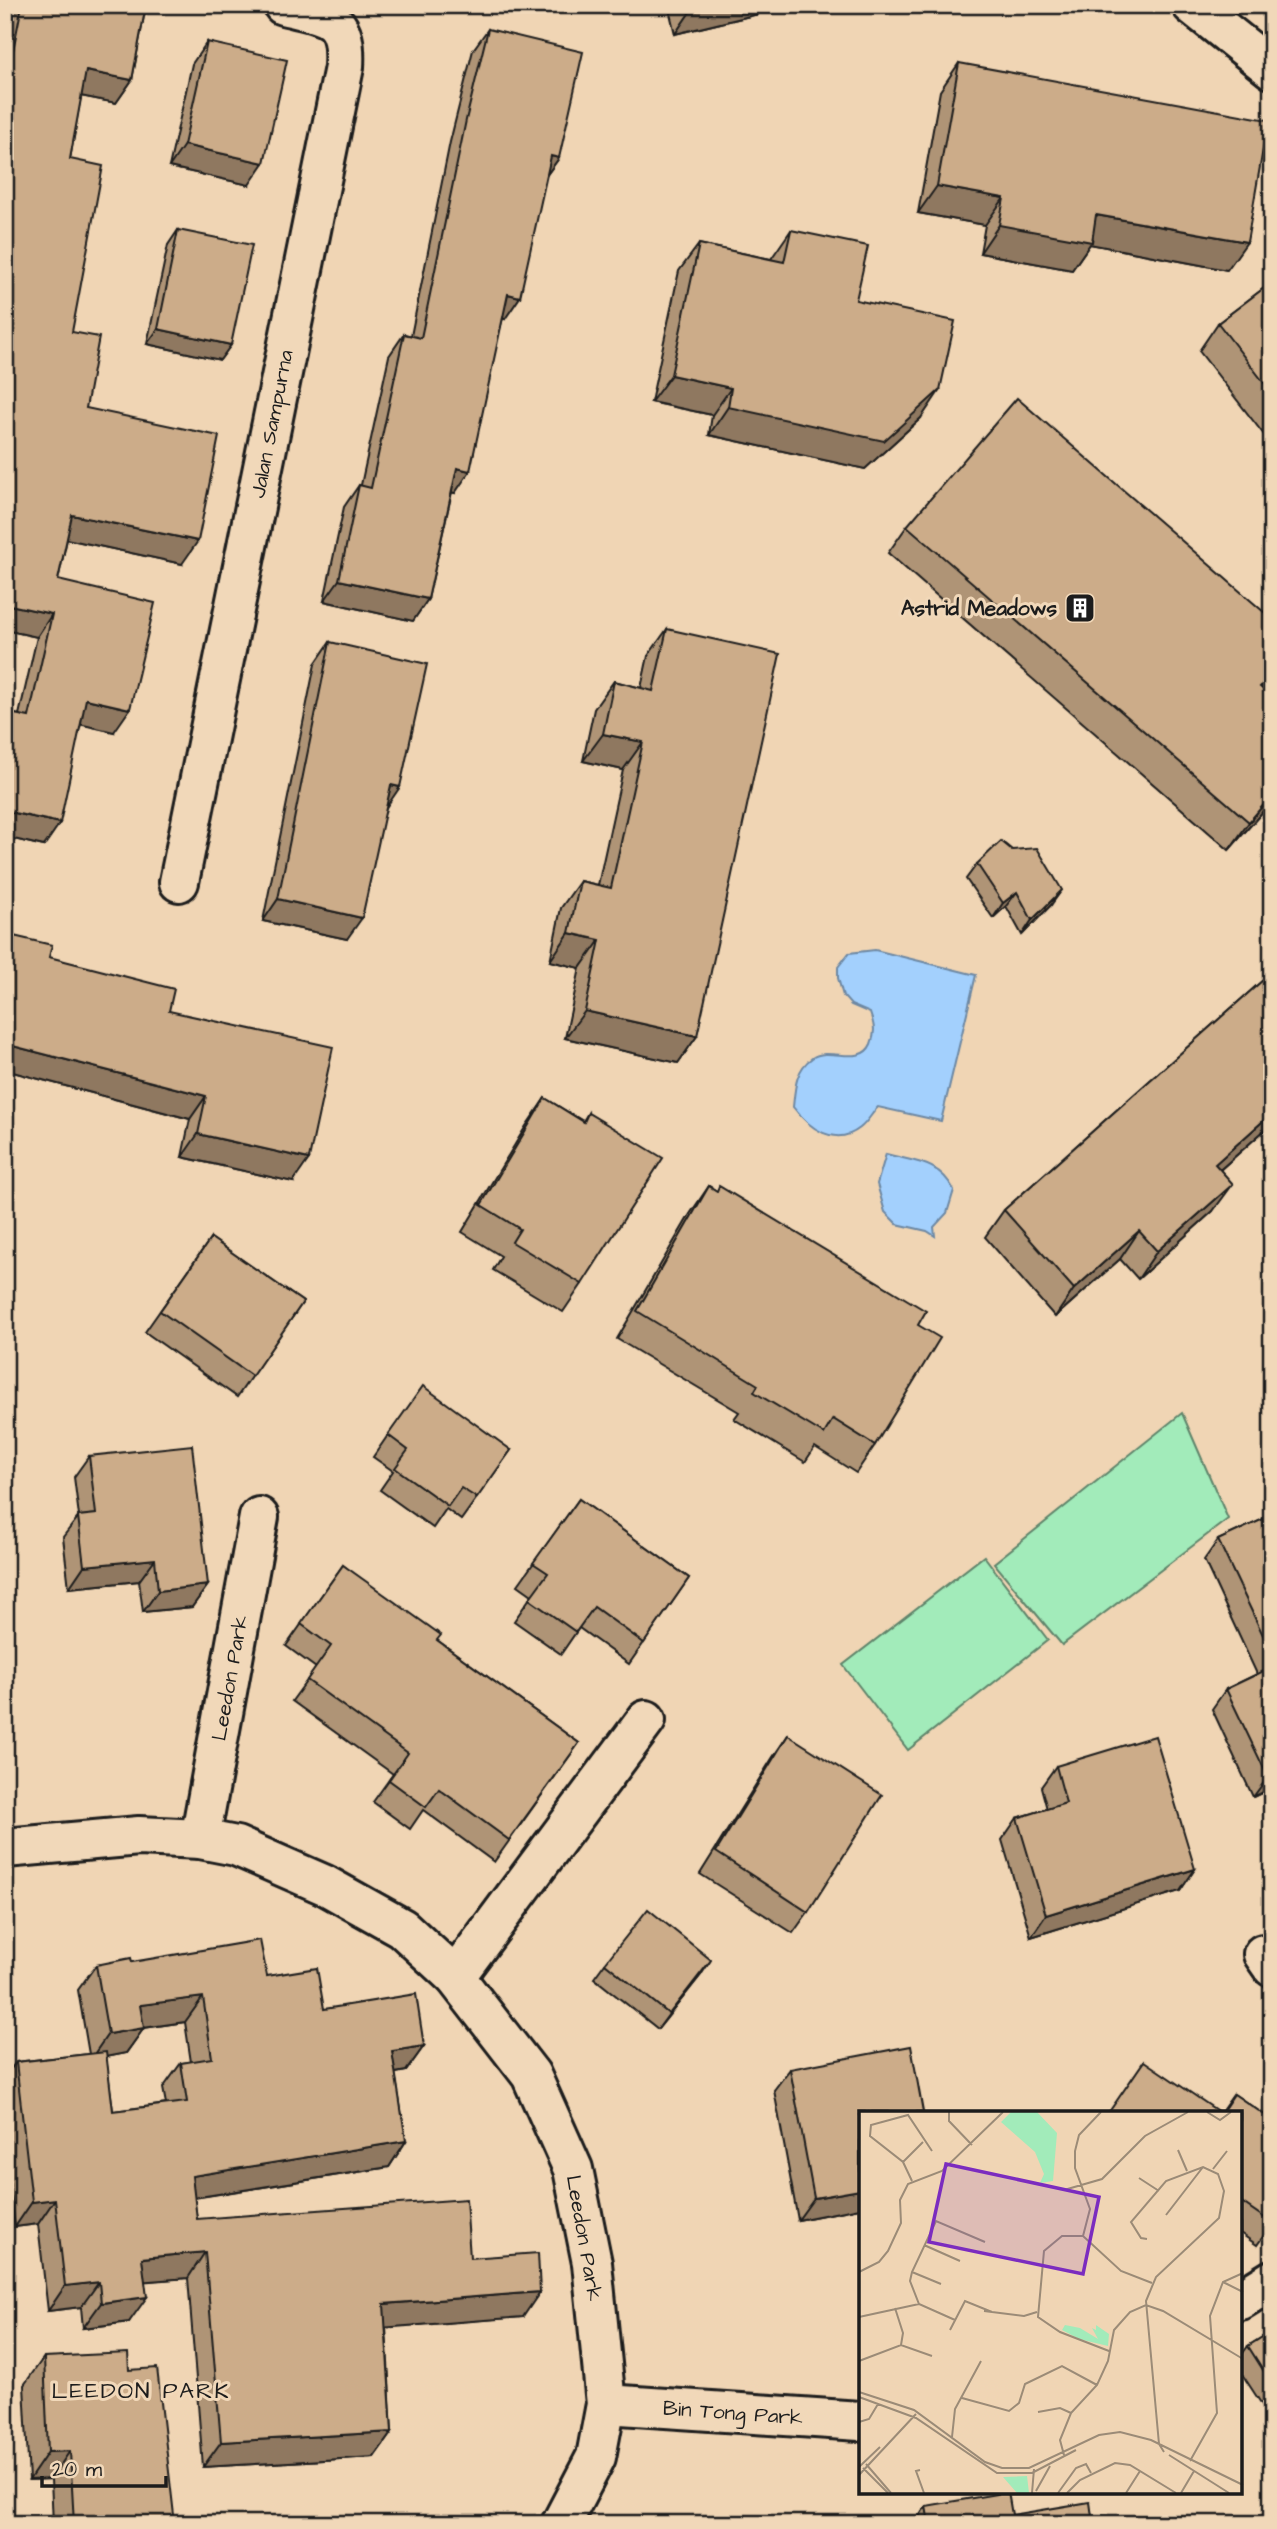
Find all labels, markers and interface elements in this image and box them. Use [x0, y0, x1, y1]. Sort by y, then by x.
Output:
street label: Jalan Sampurna [243, 347, 302, 501]
building icon: Astrid Meadows [1063, 591, 1097, 625]
place label: Astrid Meadows [901, 594, 1057, 623]
street label: Leedon Park [205, 1613, 255, 1743]
inset map [859, 2111, 1242, 2494]
street label: Leedon Park [559, 2173, 609, 2303]
district label: LEEDON PARK [52, 2375, 230, 2407]
street label: Bin Tong Park [662, 2394, 804, 2434]
scale bar [42, 2445, 166, 2489]
text: 20 m [52, 2455, 103, 2484]

